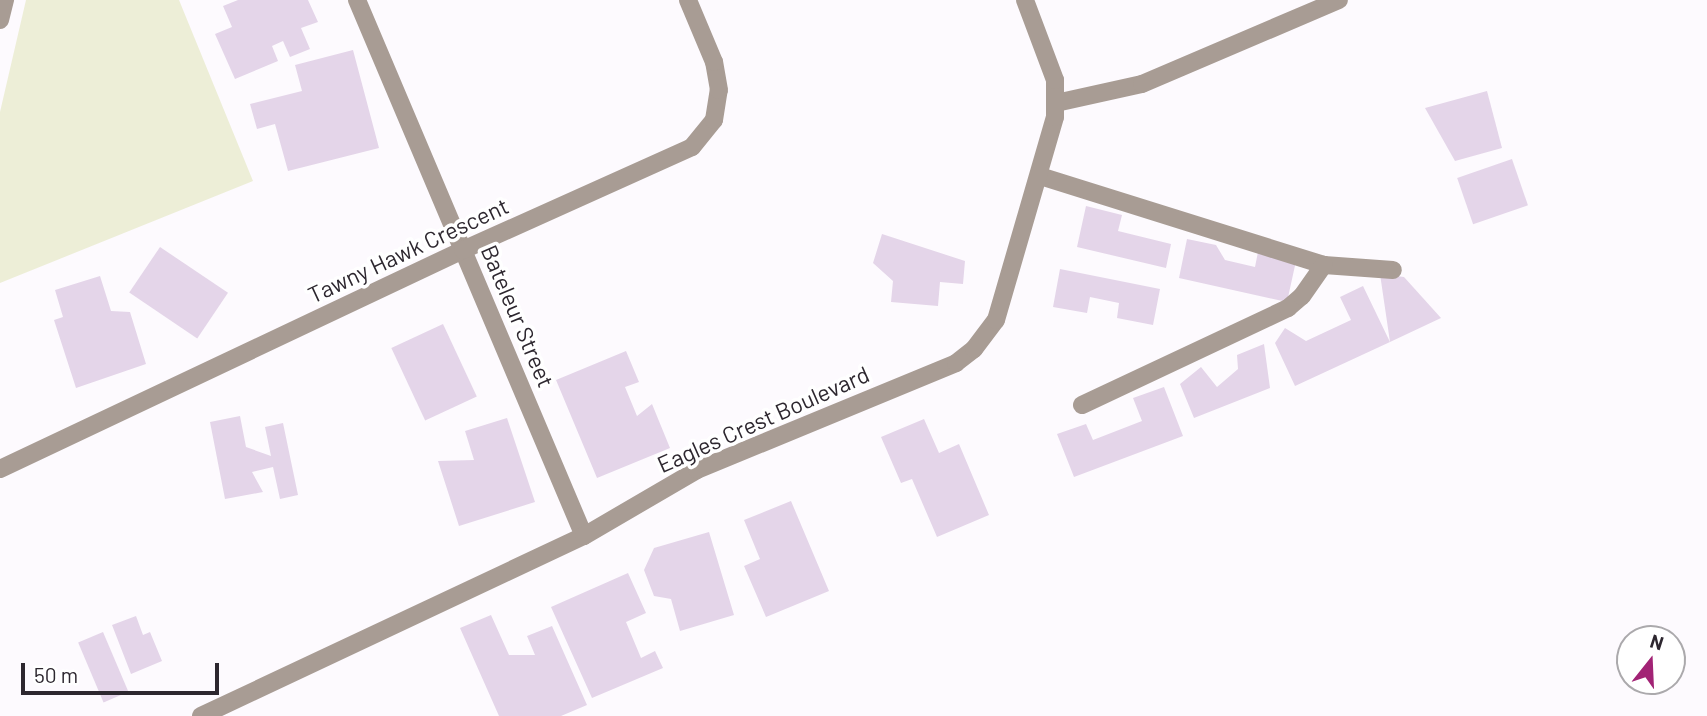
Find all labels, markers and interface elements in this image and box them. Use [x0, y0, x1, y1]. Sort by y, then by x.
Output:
street label: Tawny Hawk Crescent [303, 191, 513, 309]
street label: Bateleur Street [476, 241, 560, 391]
street label: Eagles Crest Boulevard [653, 360, 873, 478]
north arrow [1616, 625, 1686, 695]
text: N [1647, 629, 1667, 654]
scale bar [24, 650, 222, 694]
text: 50 m [34, 662, 78, 687]

